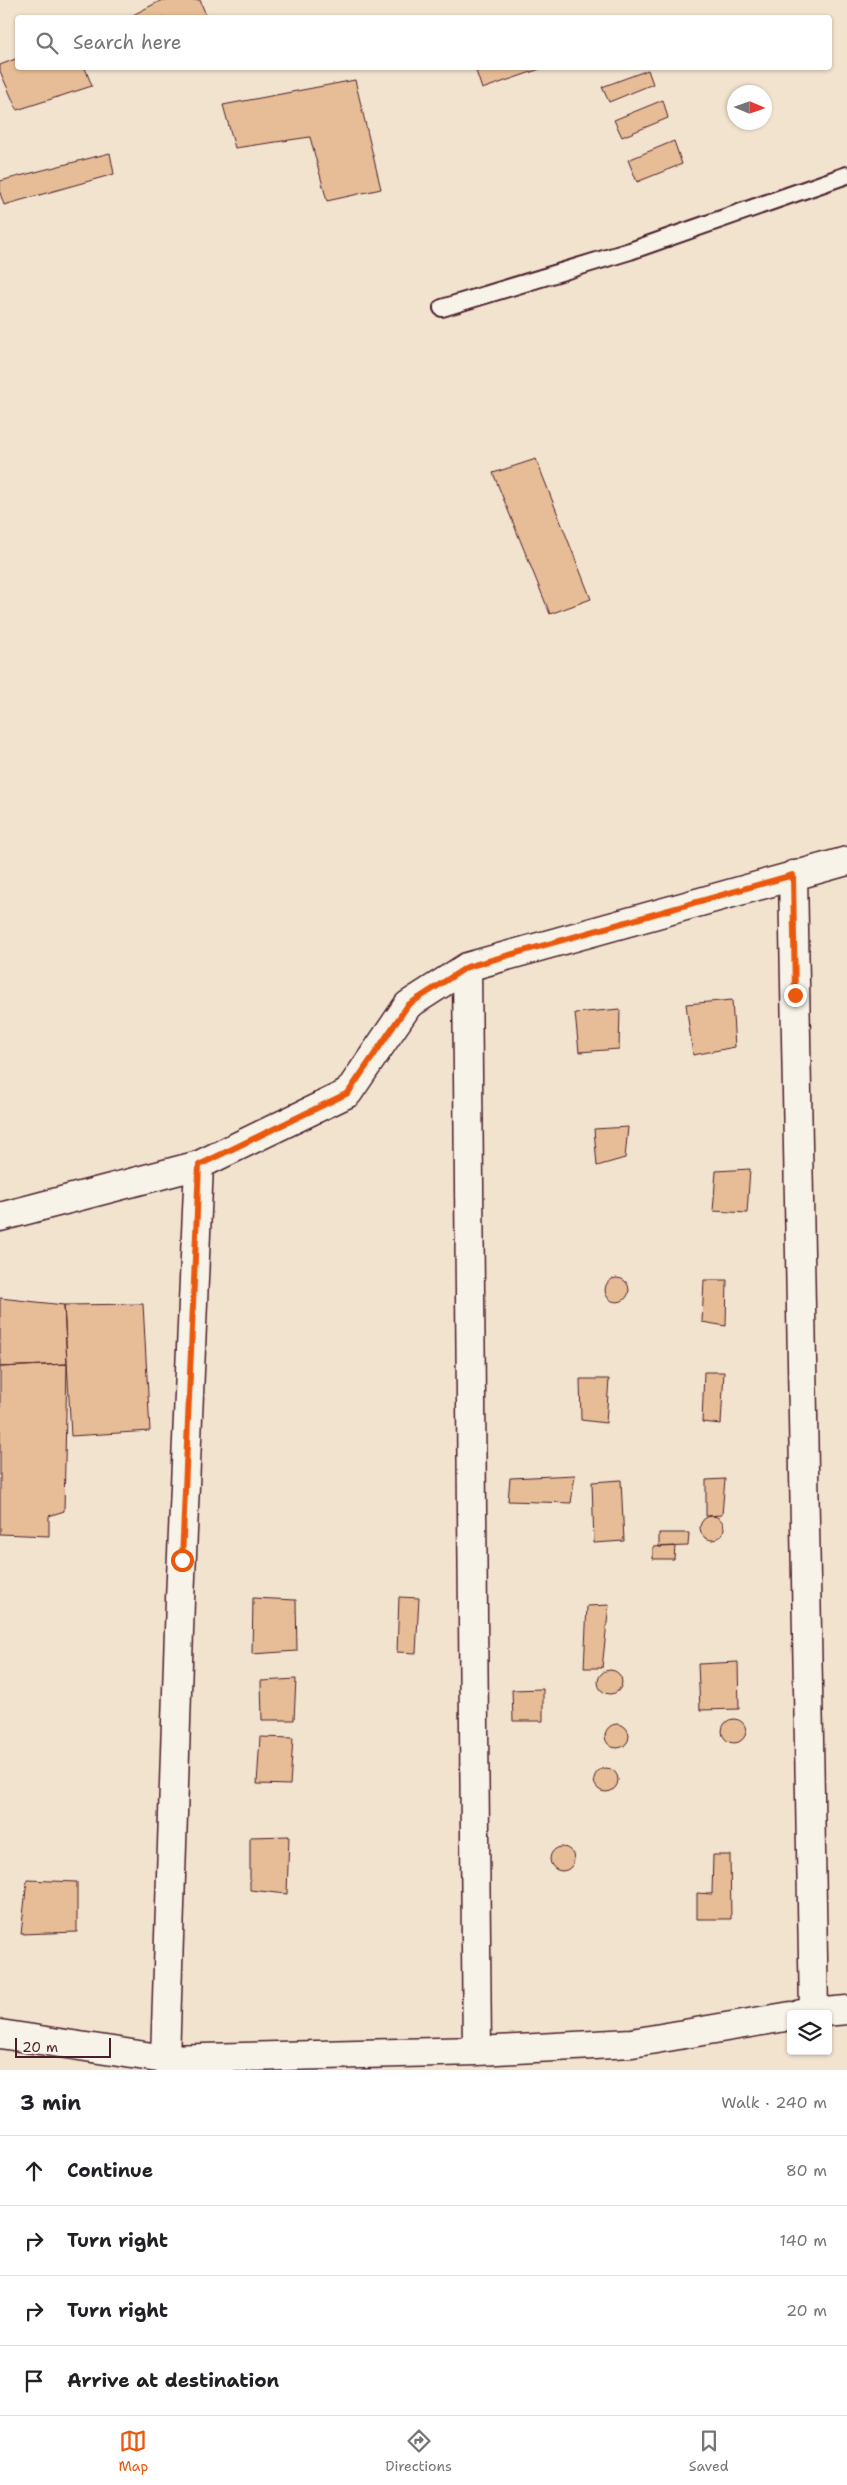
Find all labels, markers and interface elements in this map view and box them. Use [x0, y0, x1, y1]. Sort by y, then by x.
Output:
search box [15, 15, 832, 70]
icon: search [33, 29, 61, 57]
text: Search here [73, 30, 182, 55]
north arrow [727, 85, 772, 130]
route end [784, 984, 807, 1007]
route start [171, 1549, 194, 1572]
map controls [787, 2010, 832, 2055]
button: layers [787, 2010, 832, 2055]
scale bar [15, 2035, 111, 2058]
text: 20 m [22, 2038, 58, 2056]
text: 3 min [20, 2089, 81, 2117]
text: Walk · 240 m [721, 2092, 827, 2113]
icon: ahead [20, 2157, 48, 2185]
text: Continue [67, 2158, 153, 2183]
text: 80 m [786, 2160, 827, 2181]
icon: right [20, 2227, 48, 2255]
text: Turn right [67, 2228, 168, 2253]
text: 140 m [780, 2230, 827, 2251]
icon: right [20, 2297, 48, 2325]
text: Turn right [67, 2298, 168, 2323]
text: 20 m [786, 2300, 827, 2321]
icon: arrive [20, 2367, 48, 2395]
text: Arrive at destination [67, 2368, 279, 2393]
tab: Map [118, 2427, 148, 2475]
tab: Directions [385, 2427, 452, 2475]
tab: Saved [689, 2427, 729, 2475]

